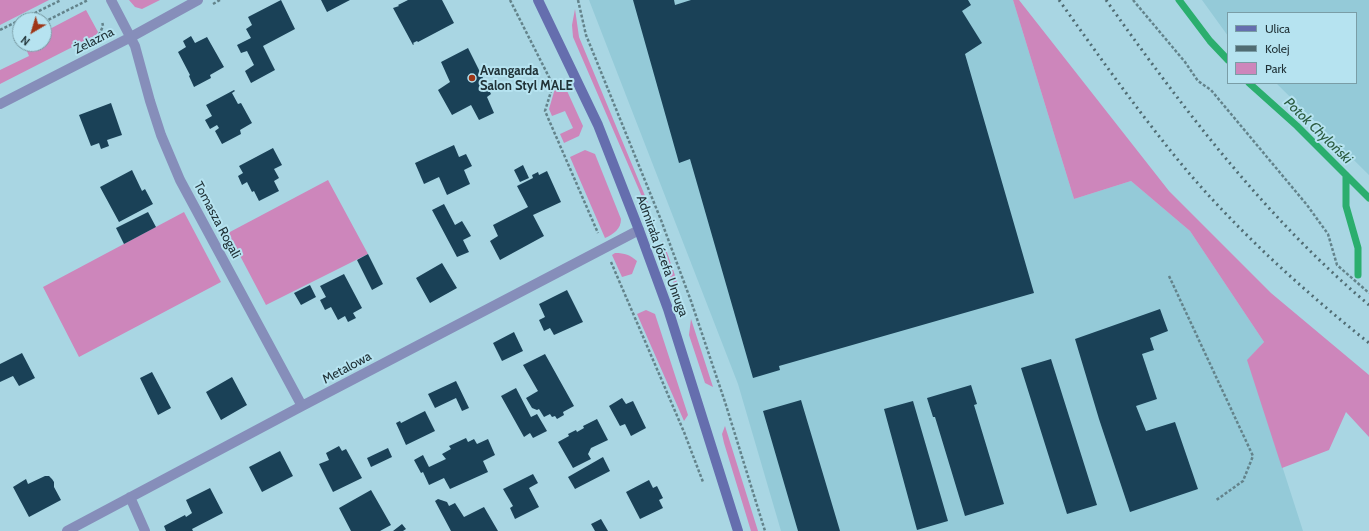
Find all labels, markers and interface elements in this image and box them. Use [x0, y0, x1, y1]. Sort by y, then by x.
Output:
north arrow [12, 12, 52, 52]
legend [1227, 12, 1357, 84]
text: Ulica [1265, 21, 1290, 36]
street label: Żelazna [71, 24, 117, 58]
text: N [18, 33, 33, 49]
text: Kolej [1265, 41, 1289, 56]
text: Park [1265, 61, 1287, 76]
place label: Avangarda Salon Styl MALE [480, 63, 573, 94]
marker: Avangarda Salon Styl MALE [467, 73, 477, 83]
water label: Potok Chyloński [1280, 94, 1356, 168]
street label: Tomasza Rogali [190, 179, 244, 261]
street label: Admirała Józefa Unruga [633, 193, 691, 319]
street label: Metalowa [320, 349, 374, 387]

